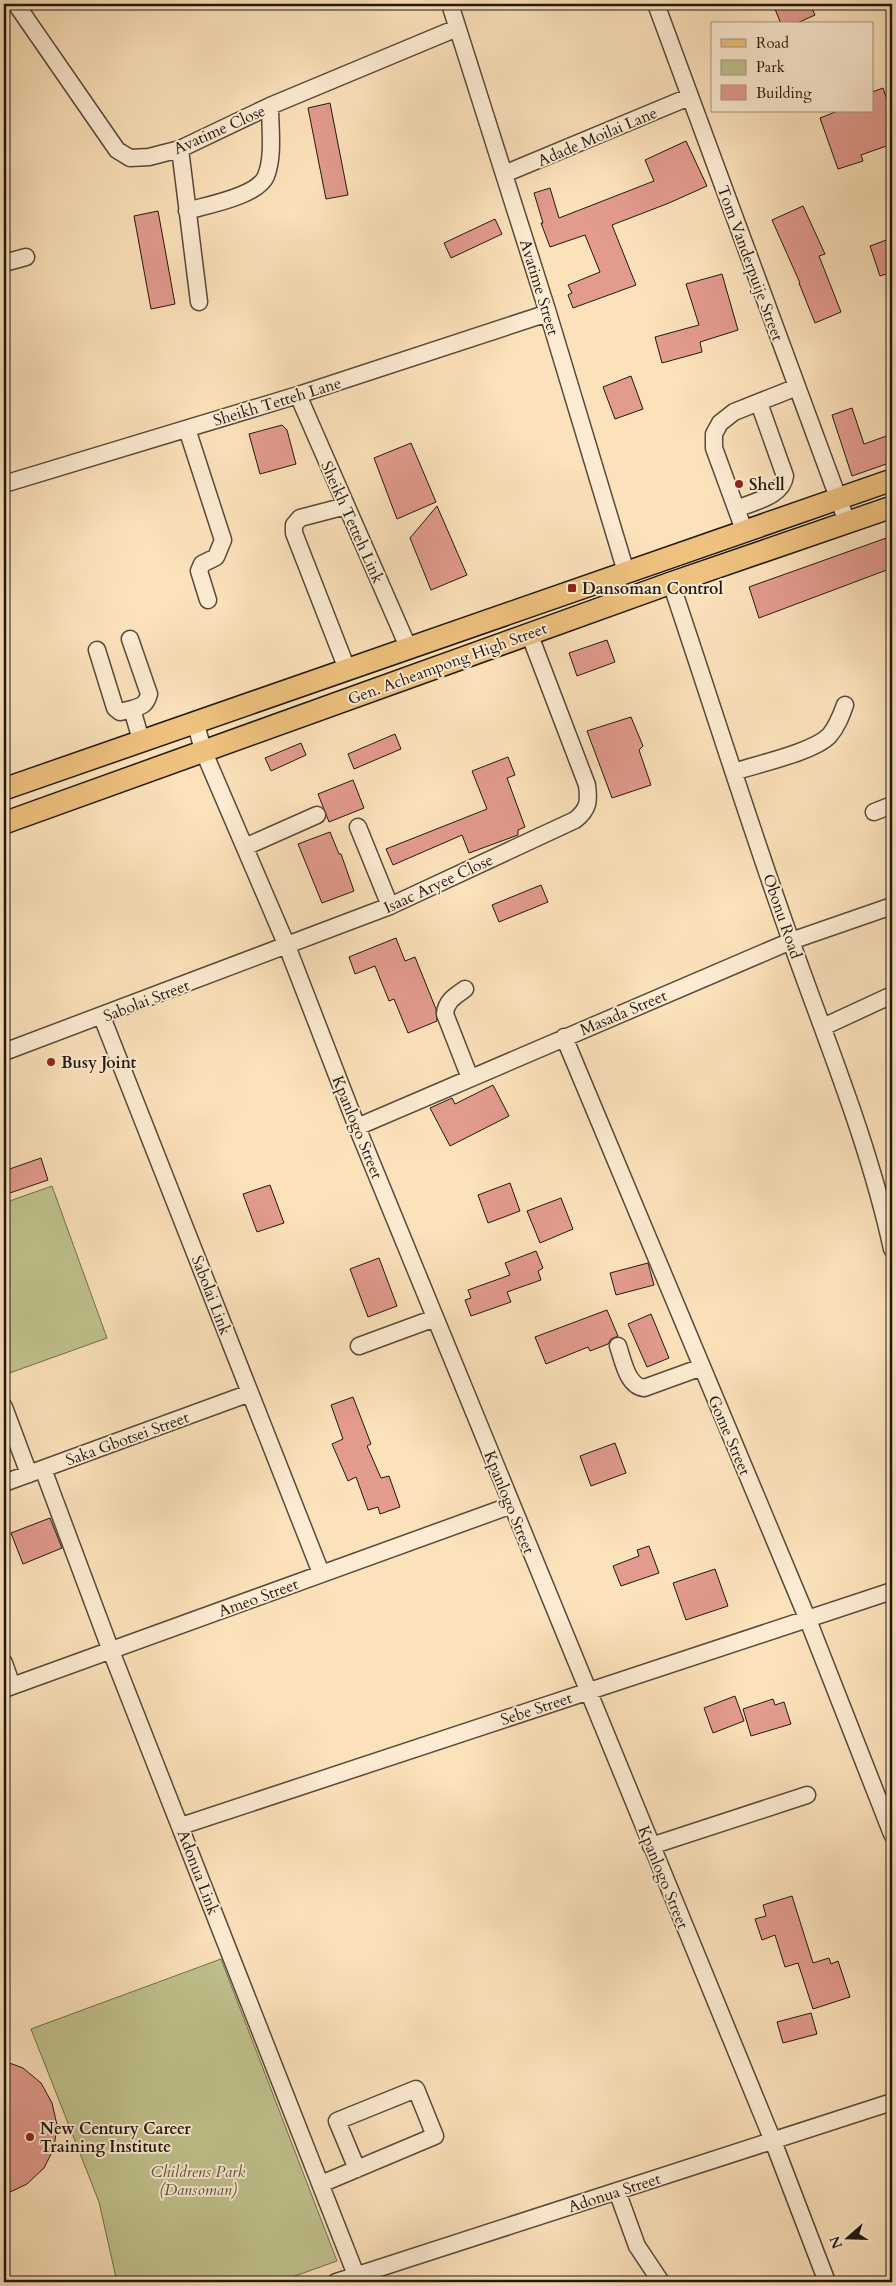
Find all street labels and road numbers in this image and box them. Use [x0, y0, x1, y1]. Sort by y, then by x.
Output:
street label: Avatime Close [170, 100, 269, 160]
street label: Adade Moilai Lane [534, 102, 661, 172]
street label: Tom Vanderpuije Street [712, 183, 788, 344]
street label: Avatime Street [514, 236, 564, 338]
street label: Sheikh Tetteh Lane [211, 372, 344, 432]
street label: Sheikh Tetteh Link [315, 458, 389, 587]
street label: Gen. Acheampong High Street [345, 618, 550, 710]
street label: Isaac Aryee Close [380, 849, 497, 919]
street label: Obonu Road [757, 871, 807, 962]
street label: Sabolai Street [100, 974, 193, 1027]
street label: Masada Street [577, 985, 670, 1041]
street label: Kpanlogo Street [326, 1072, 388, 1182]
street label: Sabolai Link [186, 1252, 237, 1339]
street label: Gome Street [702, 1392, 756, 1479]
street label: Saka Gbotsei Street [63, 1406, 192, 1471]
street label: Kpanlogo Street [478, 1447, 540, 1557]
street label: Ameo Street [215, 1573, 301, 1623]
street label: Sebe Street [498, 1687, 575, 1731]
street label: Kpanlogo Street [632, 1822, 694, 1932]
street label: Adonua Link [172, 1827, 225, 1918]
street label: Adonua Street [565, 2168, 663, 2218]

